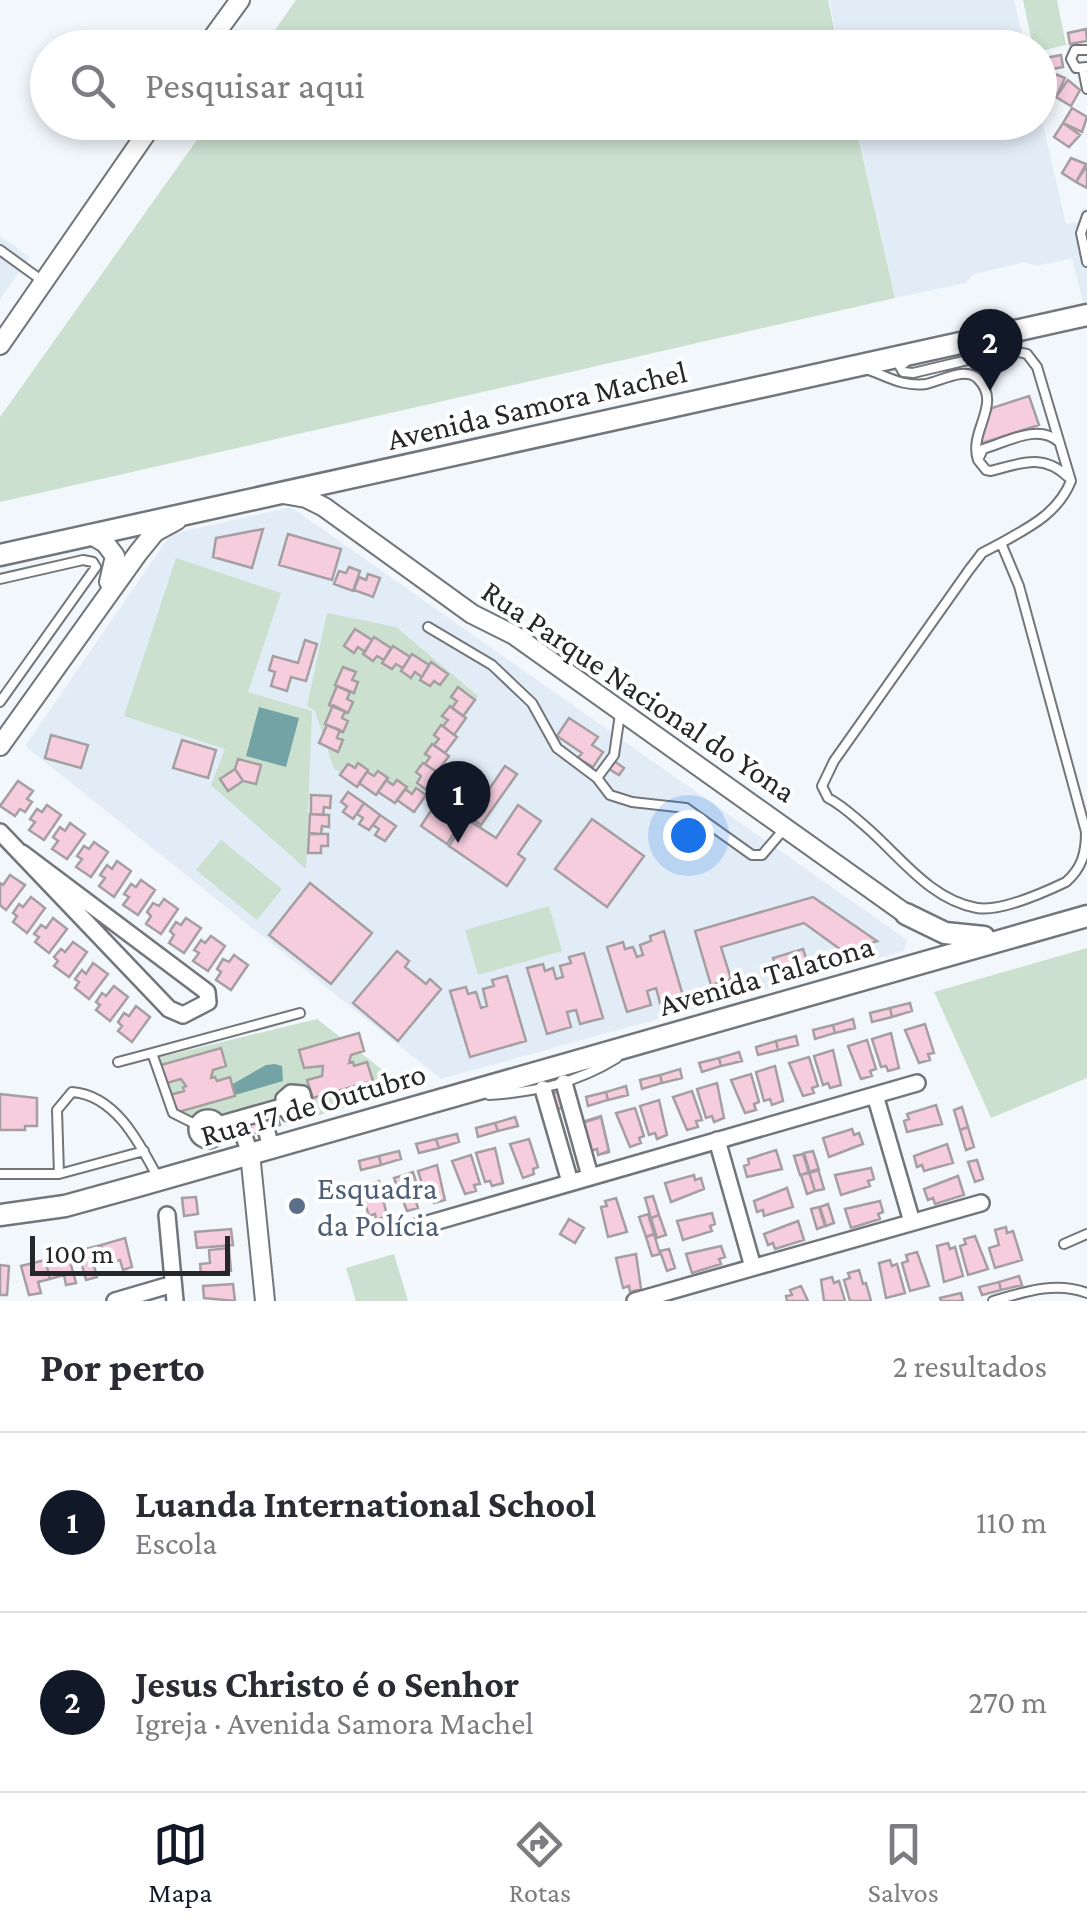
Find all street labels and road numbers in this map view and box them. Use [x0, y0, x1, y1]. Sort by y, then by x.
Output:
street label: Avenida Samora Machel [384, 353, 690, 457]
street label: Rua Parque Nacional do Yona [475, 572, 803, 810]
street label: Avenida Talatona [654, 927, 878, 1023]
street label: Rua 17 de Outubro [196, 1055, 430, 1153]

